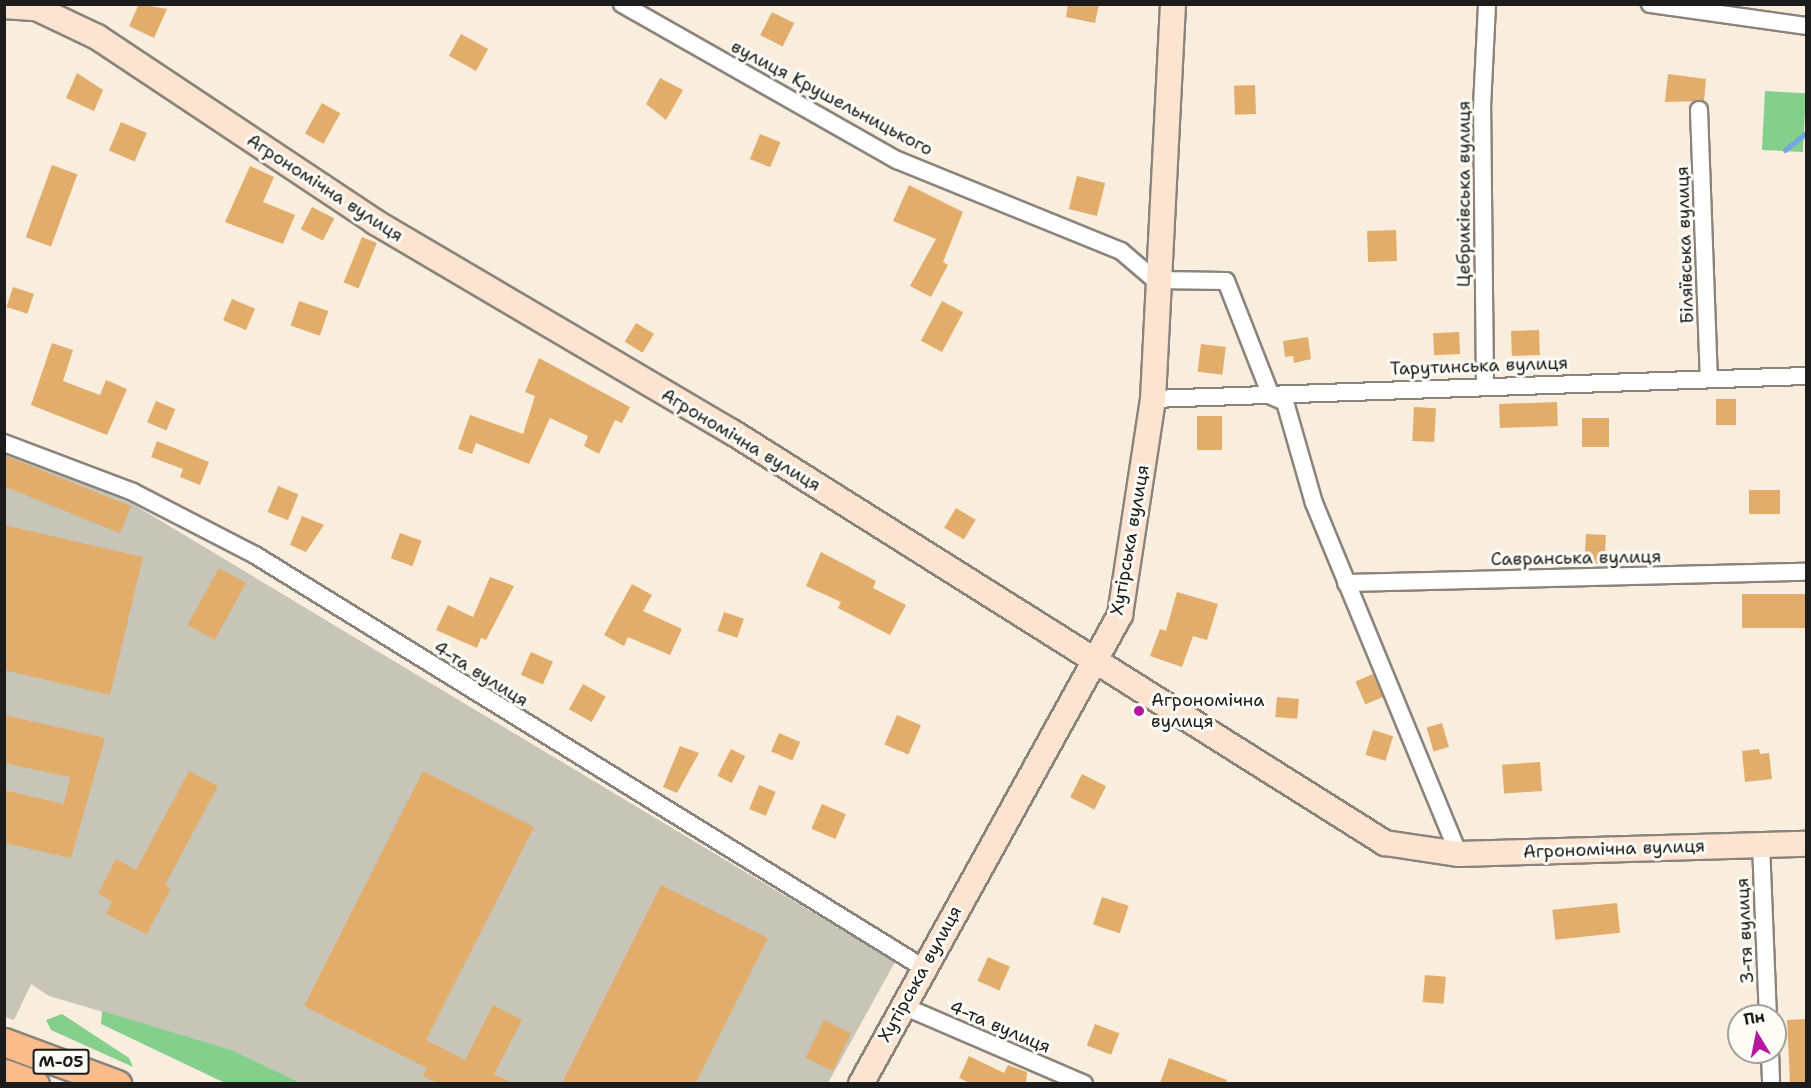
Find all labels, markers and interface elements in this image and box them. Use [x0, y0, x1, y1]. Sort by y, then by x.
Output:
street label: вулиця Крушельницького [727, 36, 937, 160]
street label: Цебриківська вулиця [1453, 101, 1475, 287]
street label: Агрономічна вулиця [243, 129, 407, 247]
street label: Біляївська вулиця [1671, 166, 1699, 324]
street label: Тарутинська вулиця [1389, 352, 1569, 380]
street label: Агрономічна вулиця [657, 384, 825, 496]
street label: Хутірська вулиця [1106, 463, 1154, 617]
street label: Савранська вулиця [1490, 546, 1662, 570]
street label: 4-та вулиця [430, 636, 532, 712]
place label: Агрономічна вулиця [1151, 690, 1264, 732]
marker: Агрономічна вулиця [1132, 704, 1146, 718]
street label: Агрономічна вулиця [1523, 835, 1705, 863]
street label: 3-тя вулиця [1731, 877, 1759, 985]
street label: Хутірська вулиця [874, 902, 966, 1046]
street label: 4-та вулиця [946, 996, 1054, 1058]
north arrow [1727, 1004, 1787, 1064]
text: Пн [1742, 1006, 1766, 1030]
road number: М-05 [32, 1049, 90, 1075]

